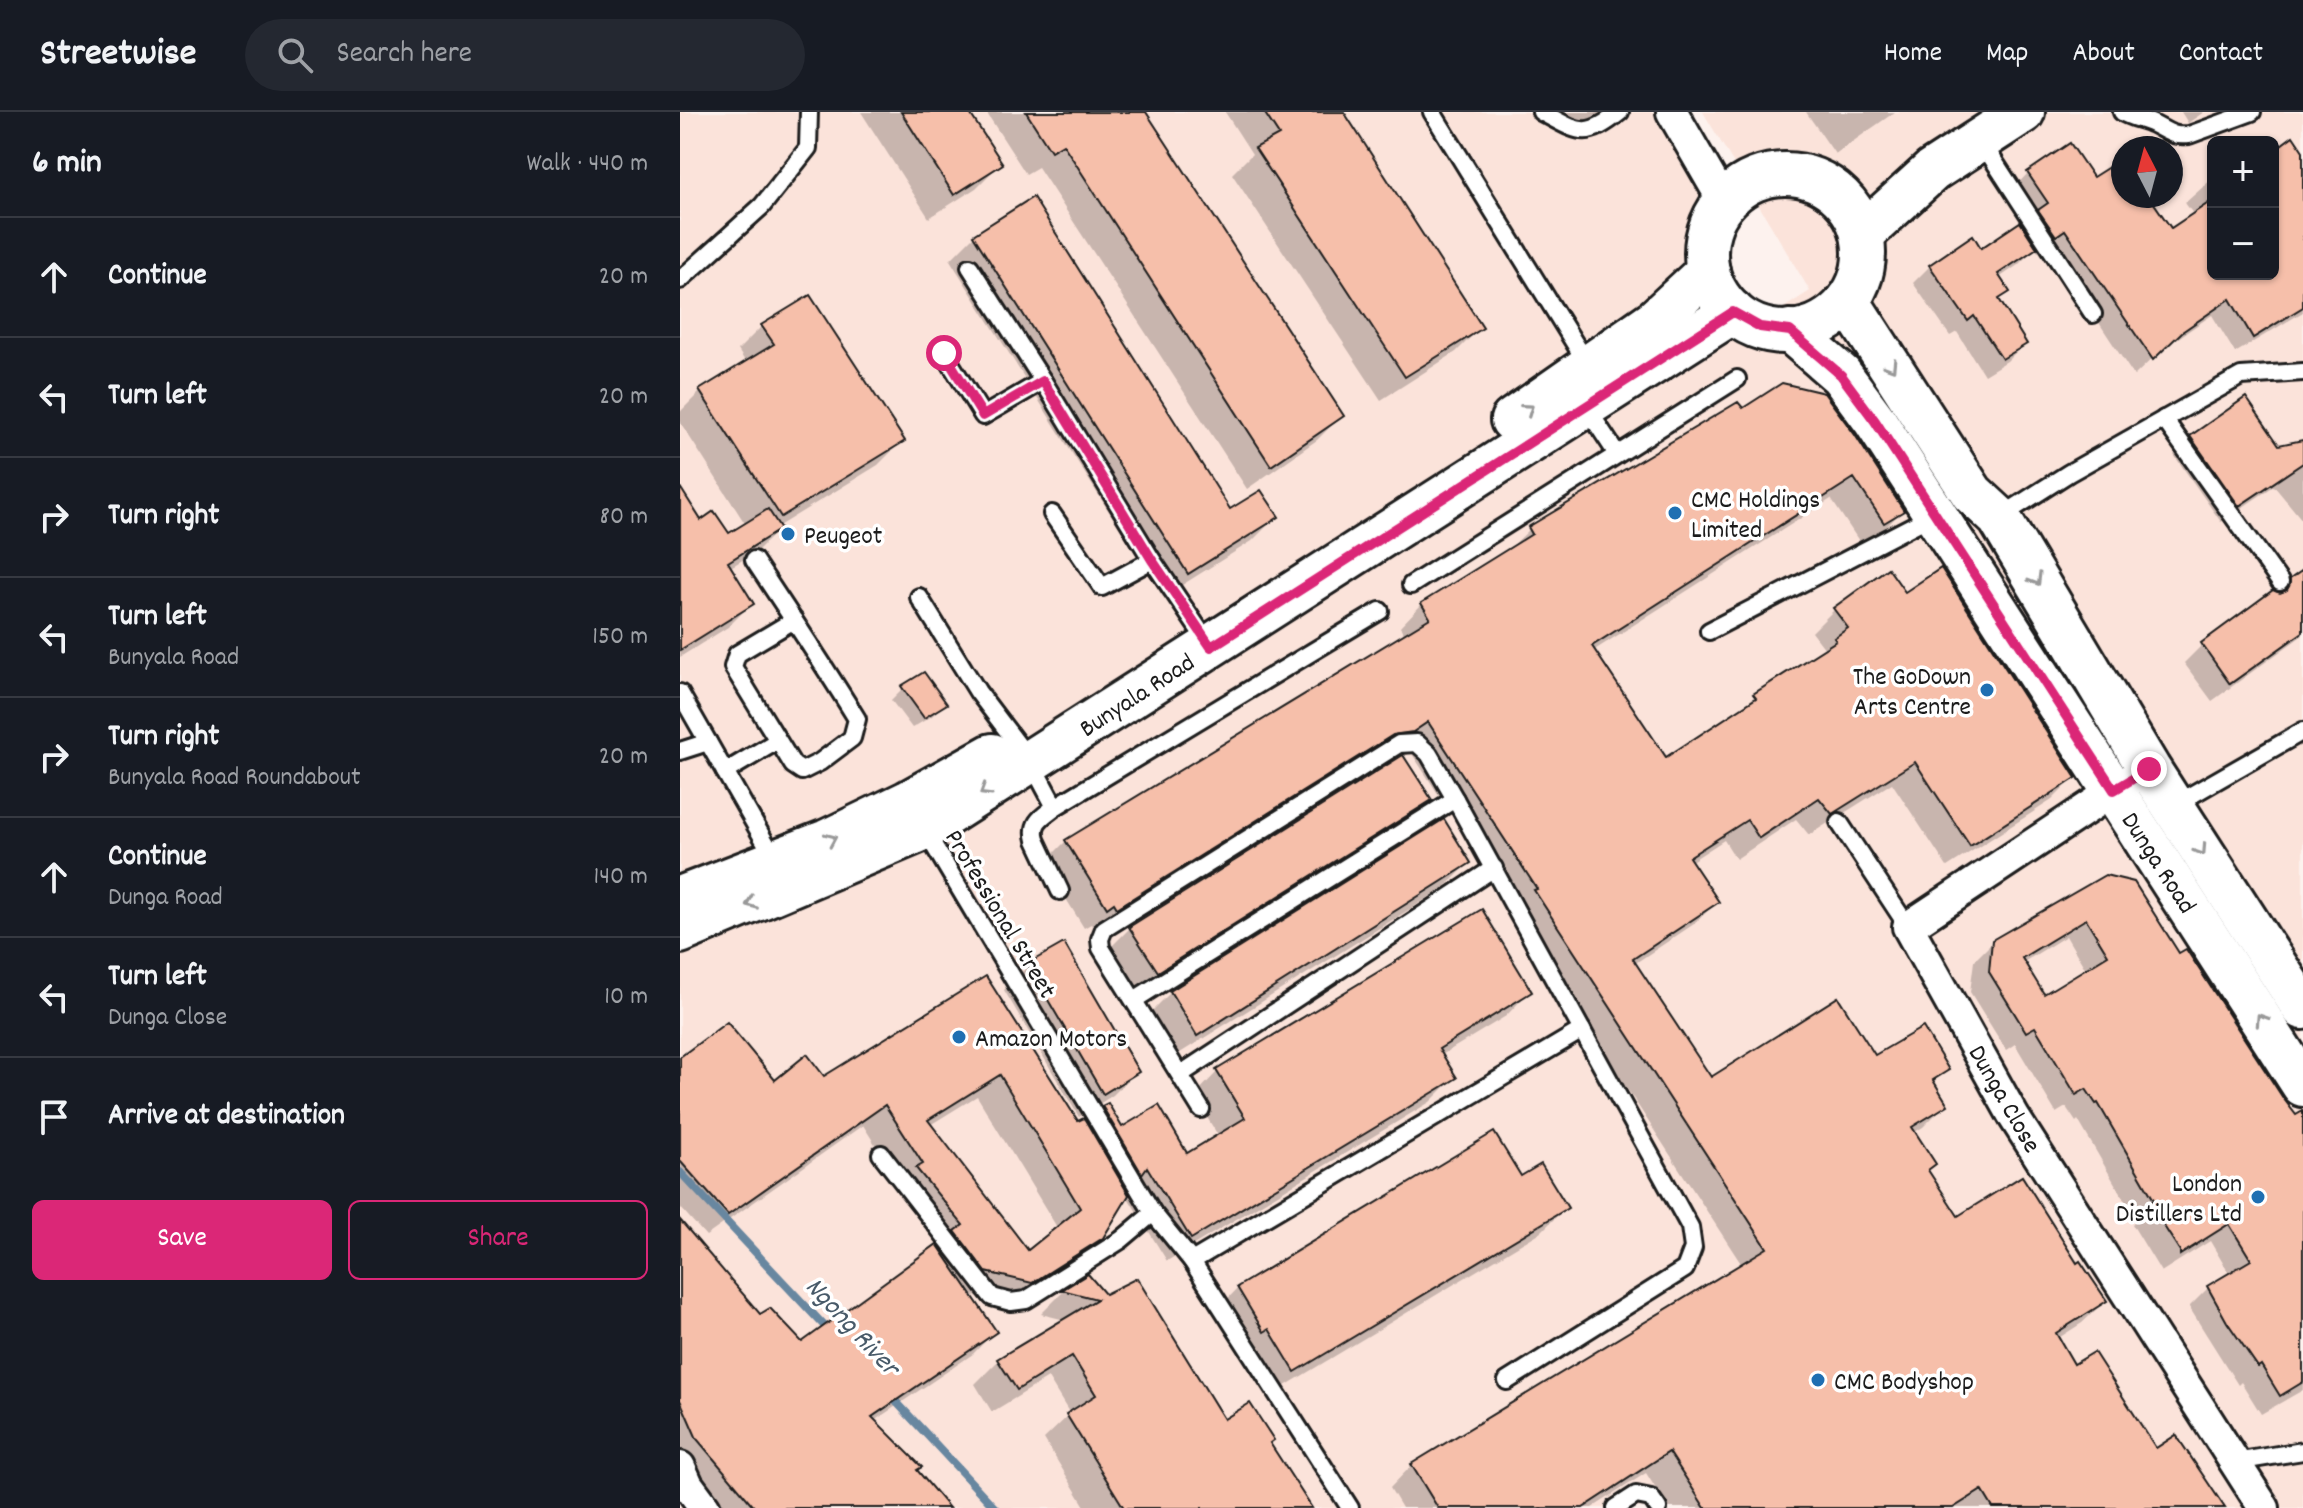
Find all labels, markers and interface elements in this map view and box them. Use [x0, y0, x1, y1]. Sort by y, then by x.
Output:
search box [245, 19, 805, 91]
text: Streetwise [40, 28, 197, 83]
icon: search [273, 33, 317, 77]
text: Search here [337, 34, 472, 77]
text: Home [1884, 35, 1942, 75]
text: Map [1986, 35, 2028, 75]
text: About [2072, 35, 2135, 75]
text: Contact [2179, 35, 2263, 75]
north arrow [2111, 136, 2183, 208]
map controls [2207, 136, 2279, 280]
button: + [2207, 136, 2279, 208]
text: 6 min [32, 140, 102, 189]
text: Walk · 440 m [527, 146, 648, 183]
button: − [2207, 208, 2279, 280]
icon: ahead [32, 255, 76, 299]
text: Continue [108, 256, 207, 299]
text: 20 m [599, 259, 648, 296]
route start [926, 335, 962, 371]
one-way arrow [1882, 357, 1897, 372]
icon: left [32, 375, 76, 419]
text: Turn left [108, 376, 207, 419]
text: 20 m [599, 379, 648, 416]
one-way arrow [1520, 404, 1534, 419]
place label: CMC Holdings Limited [1691, 483, 1820, 550]
icon: right [32, 495, 76, 539]
text: Turn right [108, 496, 219, 539]
text: 80 m [600, 499, 648, 536]
marker: CMC Holdings Limited [1666, 504, 1684, 522]
place label: Peugeot [804, 519, 883, 556]
marker: Peugeot [779, 525, 797, 543]
one-way arrow [2026, 571, 2042, 586]
text: Turn left [108, 597, 207, 640]
icon: left [32, 615, 76, 659]
text: 150 m [592, 619, 648, 656]
text: Bunyala Road [108, 640, 239, 677]
street label: Bunyala Road [1073, 646, 1203, 748]
place label: The GoDown Arts Centre [1853, 660, 1971, 727]
marker: The GoDown Arts Centre [1978, 681, 1996, 699]
text: Turn right [108, 717, 219, 760]
icon: right [32, 735, 76, 779]
text: 20 m [599, 739, 648, 776]
route end [2131, 751, 2167, 787]
text: Bunyala Road Roundabout [108, 760, 361, 797]
one-way arrow [979, 781, 994, 796]
street label: Dunga Road [2110, 806, 2204, 922]
street label: Professional Street [934, 823, 1064, 1007]
one-way arrow [822, 832, 837, 848]
text: Continue [108, 837, 207, 880]
one-way arrow [2191, 841, 2206, 856]
icon: ahead [32, 855, 76, 899]
text: 140 m [594, 859, 648, 896]
text: Dunga Road [108, 880, 223, 917]
one-way arrow [745, 893, 759, 910]
text: Turn left [108, 957, 207, 1000]
icon: left [32, 975, 76, 1019]
text: 10 m [604, 979, 648, 1016]
text: Dunga Close [108, 1000, 227, 1037]
one-way arrow [2255, 1013, 2270, 1028]
place label: Amazon Motors [975, 1022, 1127, 1059]
marker: Amazon Motors [950, 1028, 968, 1046]
street label: Dunga Close [1957, 1039, 2049, 1161]
icon: arrive [32, 1095, 76, 1139]
text: Arrive at destination [108, 1096, 345, 1139]
place label: London Distillers Ltd [2116, 1167, 2242, 1234]
marker: London Distillers Ltd [2249, 1188, 2267, 1206]
button: Save [32, 1200, 332, 1280]
button: Share [348, 1200, 648, 1280]
water label: Ngong River [794, 1270, 909, 1390]
place label: CMC Bodyshop [1834, 1365, 1974, 1402]
marker: CMC Bodyshop [1809, 1371, 1827, 1389]

